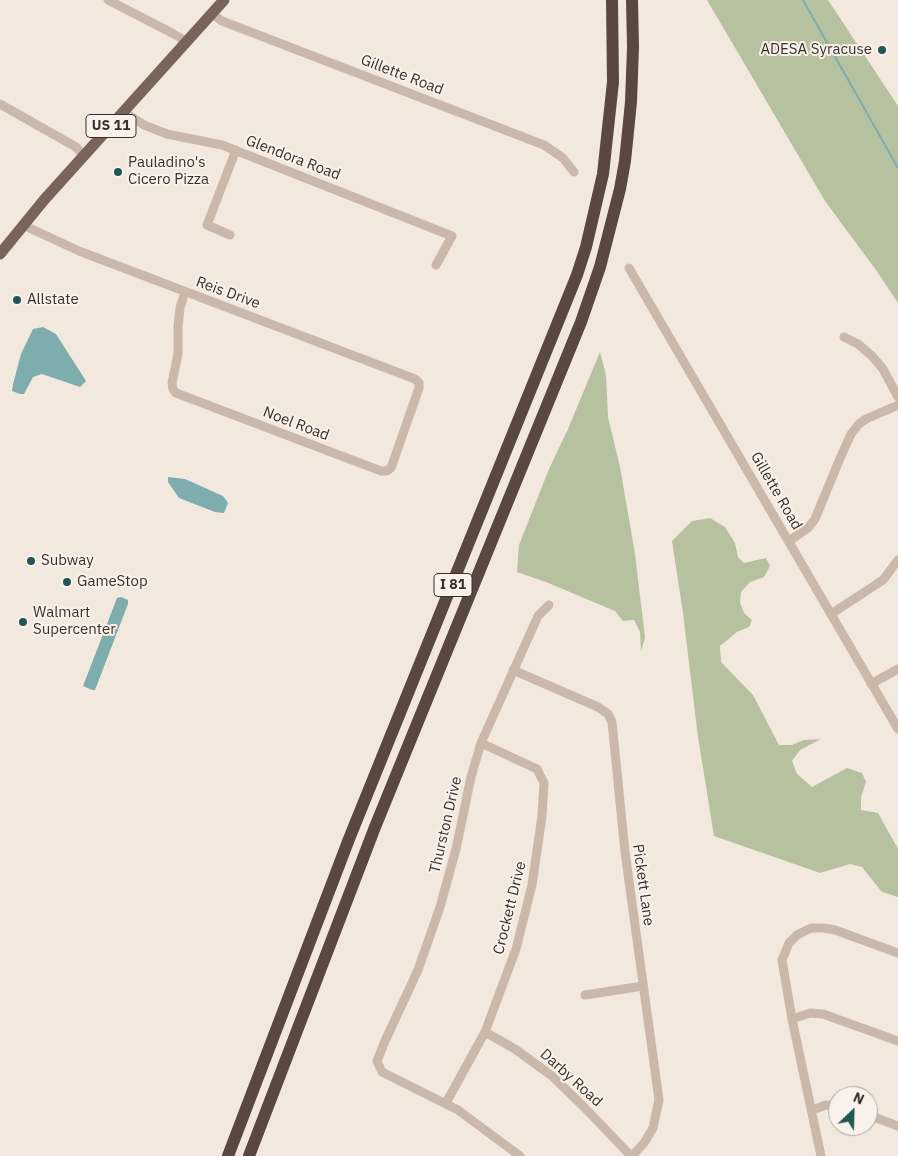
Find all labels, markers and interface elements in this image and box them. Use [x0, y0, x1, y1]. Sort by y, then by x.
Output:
place label: ADESA Syracuse [760, 41, 872, 59]
marker: ADESA Syracuse [876, 44, 888, 56]
street label: Gillette Road [358, 51, 446, 99]
road number: US 11 [86, 114, 136, 138]
street label: Glendora Road [243, 132, 343, 184]
place label: Pauladino's Cicero Pizza [128, 154, 209, 189]
marker: Pauladino's Cicero Pizza [112, 166, 124, 178]
street label: Reis Drive [193, 273, 263, 313]
place label: Allstate [27, 291, 79, 309]
marker: Allstate [11, 294, 23, 306]
street label: Noel Road [260, 403, 332, 445]
street label: Gillette Road [746, 449, 806, 533]
place label: Subway [41, 552, 94, 570]
marker: Subway [25, 555, 37, 567]
place label: GameStop [77, 573, 148, 591]
road number: I 81 [434, 574, 472, 596]
marker: GameStop [61, 576, 73, 588]
place label: Walmart Supercenter [33, 604, 116, 639]
marker: Walmart Supercenter [17, 616, 29, 628]
street label: Thurston Drive [426, 775, 466, 875]
street label: Pickett Lane [628, 843, 658, 927]
street label: Crockett Drive [490, 860, 530, 956]
street label: Darby Road [536, 1045, 606, 1111]
north arrow [828, 1086, 878, 1136]
text: N [850, 1088, 867, 1108]

